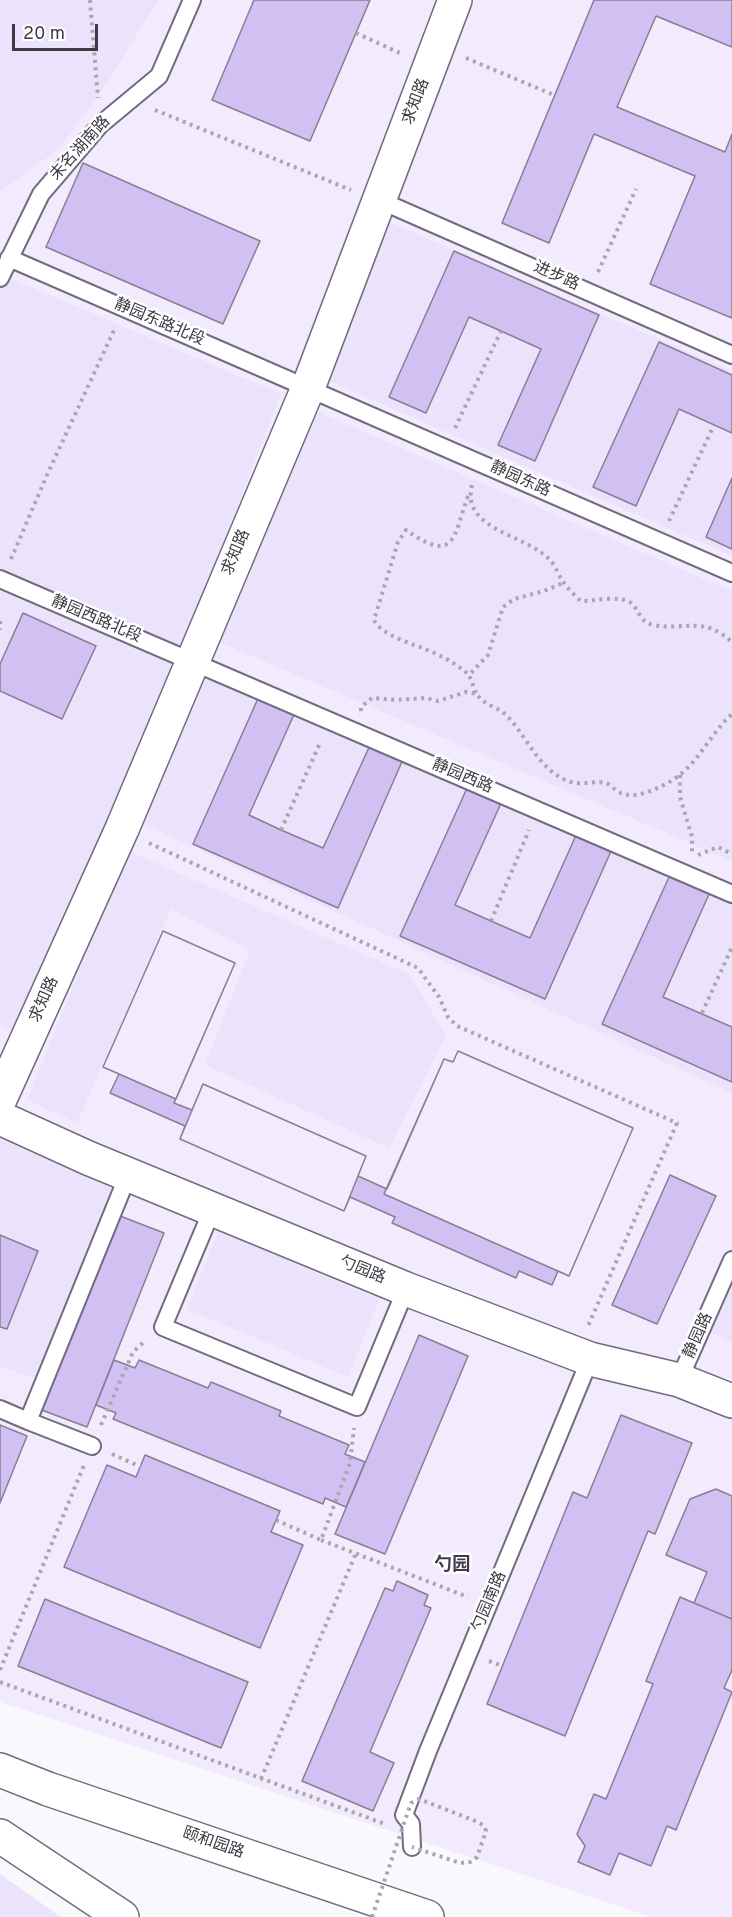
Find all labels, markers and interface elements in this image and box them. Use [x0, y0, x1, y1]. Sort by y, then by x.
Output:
scale bar [15, 12, 100, 50]
text: 20 m [23, 23, 65, 46]
street label: 求知路 [399, 76, 435, 128]
street label: 未名湖南路 [47, 113, 115, 185]
street label: 进步路 [530, 258, 582, 296]
street label: 静园东路北段 [111, 295, 207, 351]
street label: 静园东路 [487, 458, 553, 502]
street label: 求知路 [219, 527, 255, 579]
street label: 静园西路北段 [48, 592, 144, 648]
street label: 静园西路 [429, 756, 495, 798]
street label: 求知路 [26, 974, 64, 1026]
street label: 勺园路 [336, 1253, 388, 1289]
street label: 静园路 [680, 1310, 718, 1362]
district label: 勺园 [434, 1555, 470, 1577]
street label: 勺园南路 [469, 1569, 511, 1635]
street label: 颐和园路 [180, 1825, 246, 1863]

